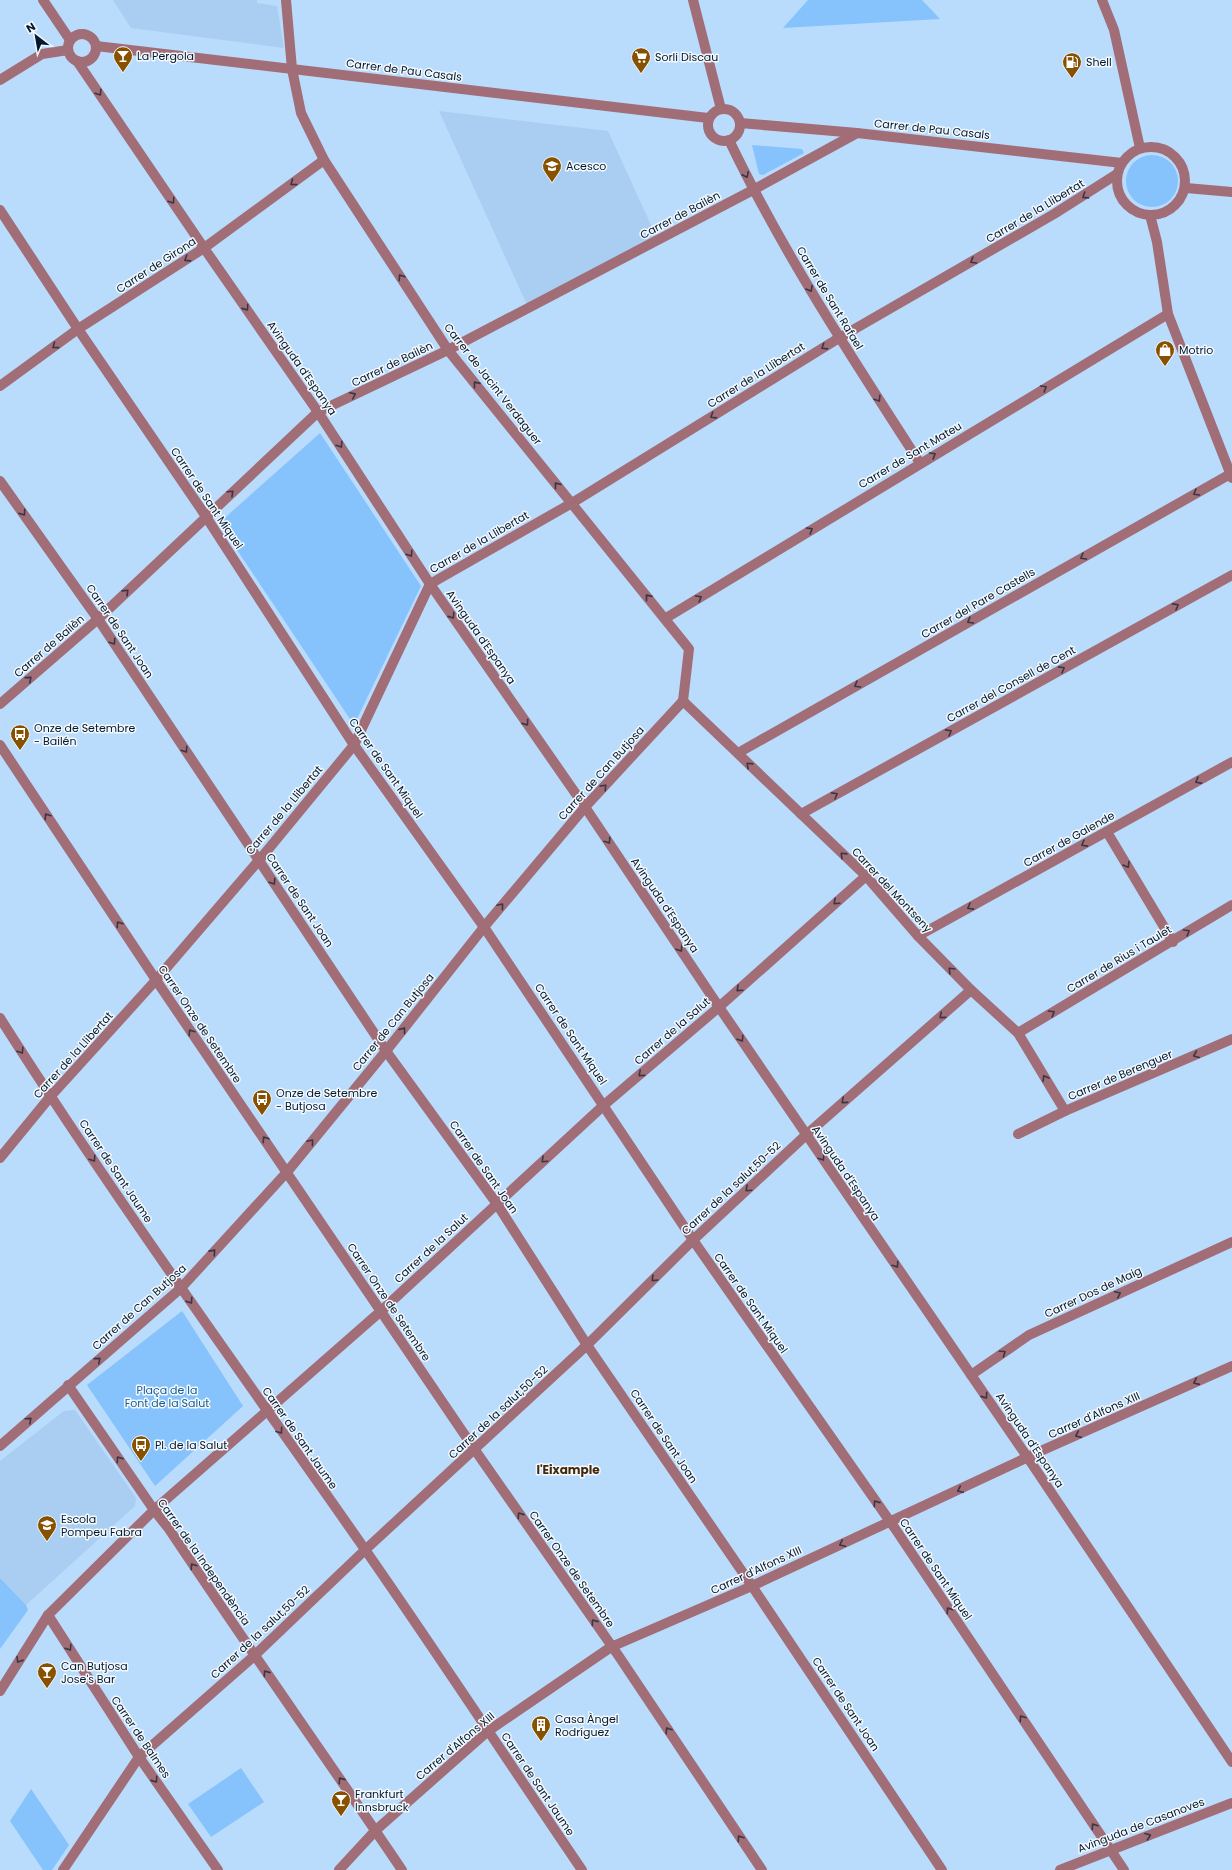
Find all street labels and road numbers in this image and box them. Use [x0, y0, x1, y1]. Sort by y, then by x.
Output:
street label: Carrer de Pau Casals [345, 55, 463, 85]
street label: Carrer de Pau Casals [873, 115, 991, 143]
street label: Carrer de la Llibertat [983, 175, 1087, 247]
street label: Carrer de Bailèn [637, 187, 723, 243]
street label: Carrer de Girona [113, 233, 199, 297]
street label: Carrer de Sant Rafael [793, 243, 867, 353]
street label: Avinguda d'Espanya [263, 318, 341, 418]
street label: Carrer de Jacint Verdaguer [440, 320, 546, 448]
street label: Carrer de Bailèn [349, 337, 435, 391]
street label: Carrer de la Llibertat [704, 338, 808, 412]
street label: Carrer de Sant Mateu [855, 418, 965, 492]
street label: Carrer de Sant Miquel [167, 444, 247, 552]
street label: Carrer de la Llibertat [426, 507, 532, 577]
street label: Carrer del Pare Castells [918, 564, 1038, 642]
street label: Carrer de Sant Joan [82, 581, 158, 681]
street label: Avinguda d'Espanya [442, 587, 520, 687]
street label: Carrer de Bailèn [10, 611, 88, 681]
street label: Carrer del Consell de Cent [944, 642, 1078, 726]
street label: Carrer de Sant Miquel [345, 715, 427, 821]
street label: Carrer de Can Butjosa [554, 722, 648, 824]
street label: Carrer de la Llibertat [242, 762, 326, 858]
street label: Carrer de Galende [1021, 807, 1118, 871]
street label: Carrer del Montseny [848, 844, 936, 937]
street label: Carrer de Sant Joan [262, 850, 338, 950]
street label: Avinguda d'Espanya [627, 854, 703, 956]
street label: Carrer de Rius i Taulet [1063, 921, 1175, 997]
street label: Carrer Onze de Setembre [154, 962, 246, 1086]
street label: Carrer de Can Butjosa [348, 970, 438, 1074]
street label: Carrer de Sant Miquel [531, 980, 611, 1088]
street label: Carrer de la Salut [631, 993, 713, 1069]
street label: Carrer de la Llibertat [30, 1008, 116, 1102]
street label: Carrer de Berenguer [1065, 1046, 1175, 1104]
street label: Carrer de Sant Jaume [75, 1116, 157, 1226]
street label: Carrer de Sant Joan [446, 1117, 522, 1217]
street label: Avinguda d'Espanya [808, 1122, 884, 1224]
street label: Carrer de la salut,50-52 [678, 1138, 784, 1238]
street label: Carrer de la Salut [390, 1209, 472, 1287]
street label: Carrer Onze de Setembre [343, 1240, 435, 1364]
street label: Carrer de Sant Miquel [710, 1250, 792, 1356]
street label: Carrer de Can Butjosa [88, 1260, 190, 1354]
street label: Carrer Dos de Maig [1042, 1262, 1144, 1322]
street label: Carrer de la salut,50-52 [445, 1362, 551, 1462]
street label: Carrer de Sant Jaume [259, 1384, 342, 1492]
street label: Carrer de Sant Joan [626, 1386, 702, 1486]
street label: Carrer d'Alfons XIII [1046, 1388, 1142, 1442]
street label: Avinguda d'Espanya [992, 1389, 1068, 1491]
street label: Carrer de la Independència [154, 1495, 254, 1629]
street label: Carrer Onze de Setembre [525, 1507, 619, 1631]
street label: Carrer de Sant Miquel [896, 1515, 976, 1623]
street label: Carrer d'Alfons XIII [708, 1542, 804, 1598]
street label: Carrer de la salut,50-52 [207, 1582, 313, 1682]
street label: Carrer de Sant Joan [808, 1654, 884, 1754]
street label: Carrer de Balmes [108, 1693, 175, 1781]
street label: Carrer d'Alfons XIII [412, 1708, 498, 1784]
street label: Carrer de Sant Jaume [497, 1729, 579, 1839]
street label: Avinguda de Casanoves [1075, 1793, 1207, 1857]

